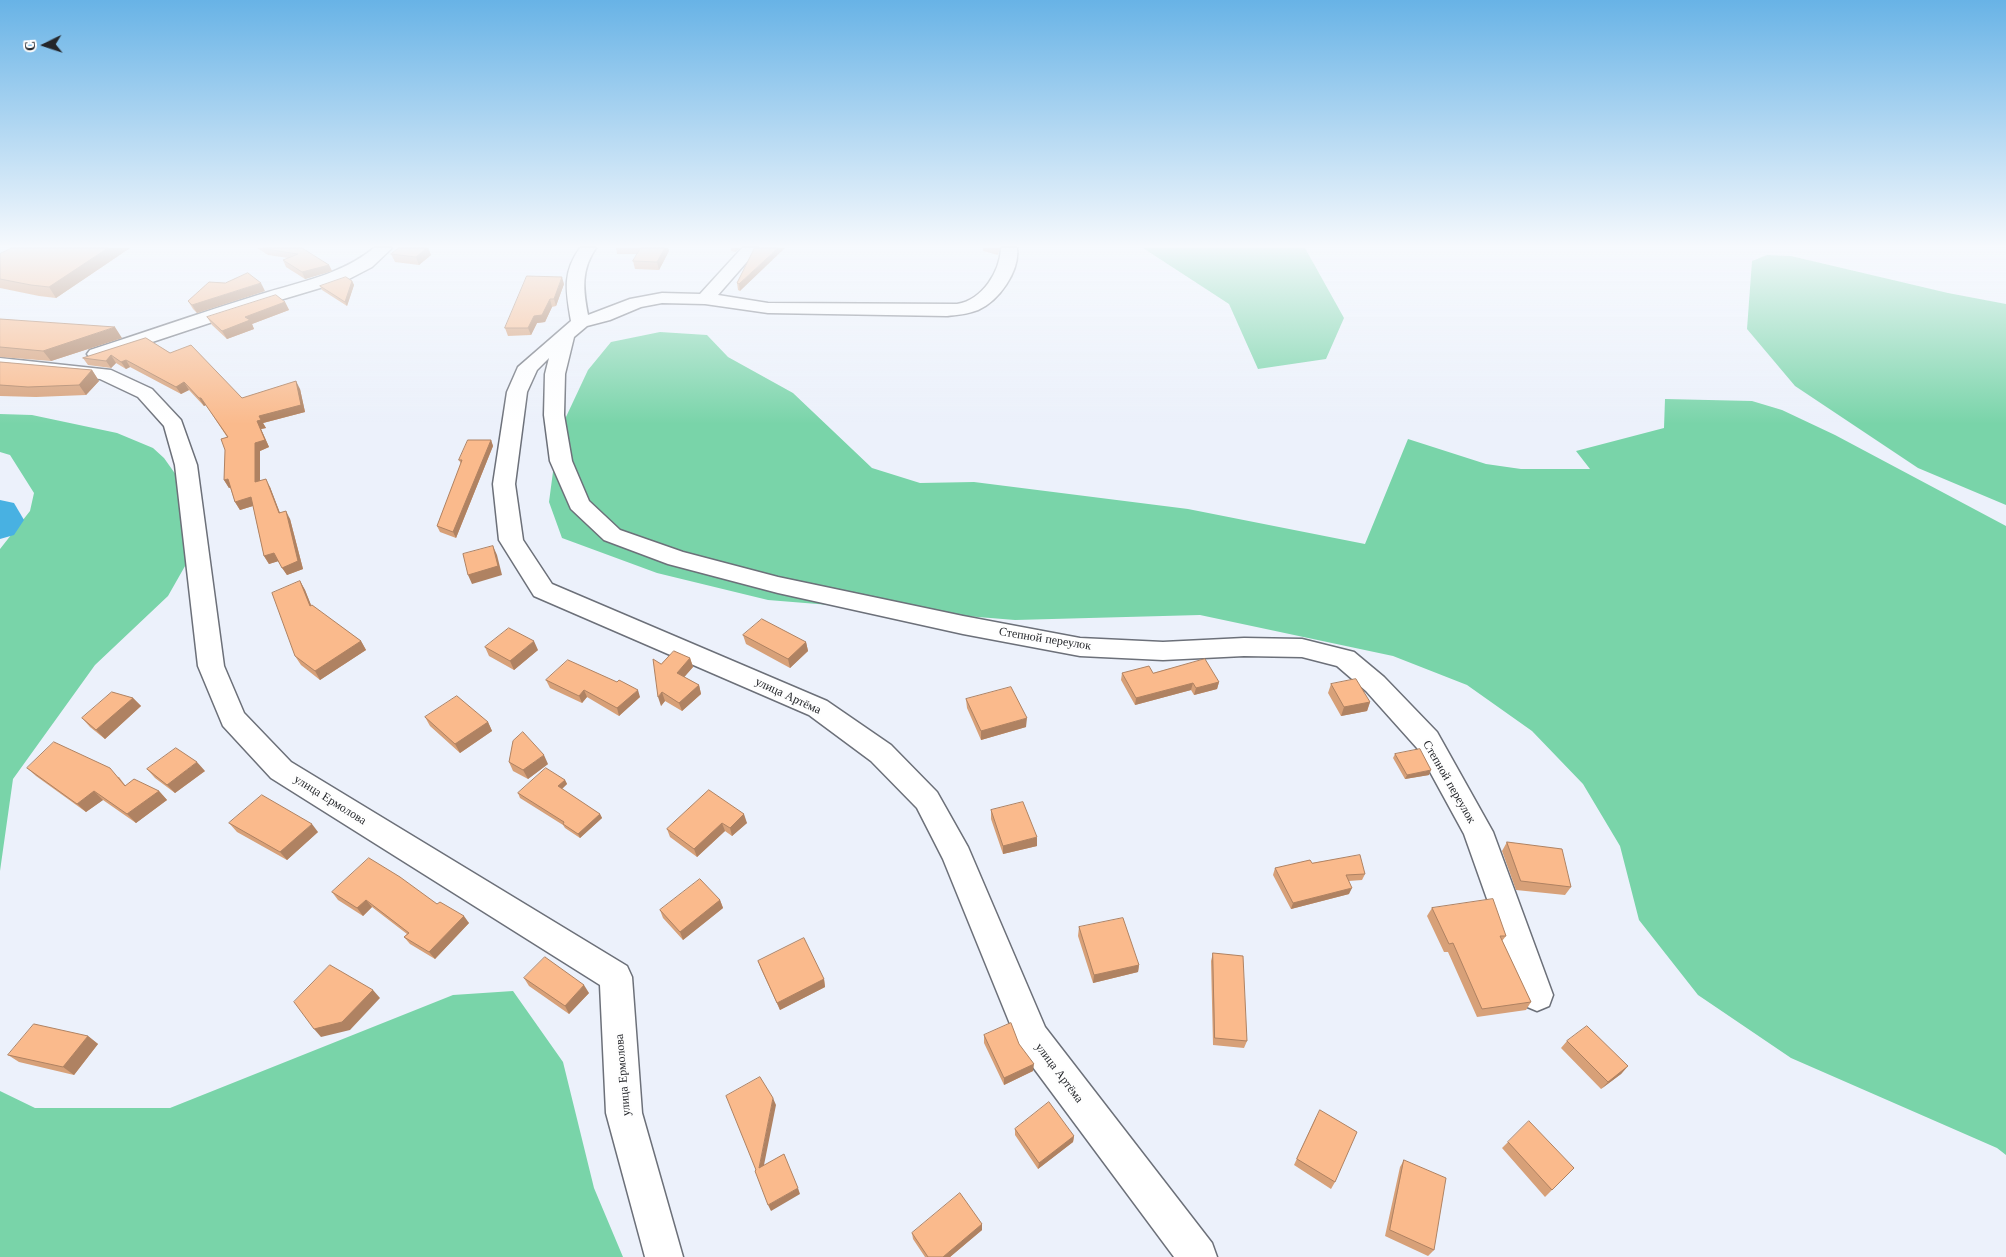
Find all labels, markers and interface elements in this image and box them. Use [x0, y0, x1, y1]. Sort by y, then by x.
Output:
north arrow [20, 20, 70, 70]
text: С [21, 40, 39, 52]
street label: Степной переулок [998, 625, 1092, 653]
street label: улица Артёма [753, 674, 823, 718]
street label: Степной переулок [1419, 738, 1479, 826]
street label: улица Ермолова [291, 772, 369, 828]
street label: улица Ермолова [612, 1033, 634, 1117]
street label: улица Артёма [1032, 1040, 1086, 1106]

